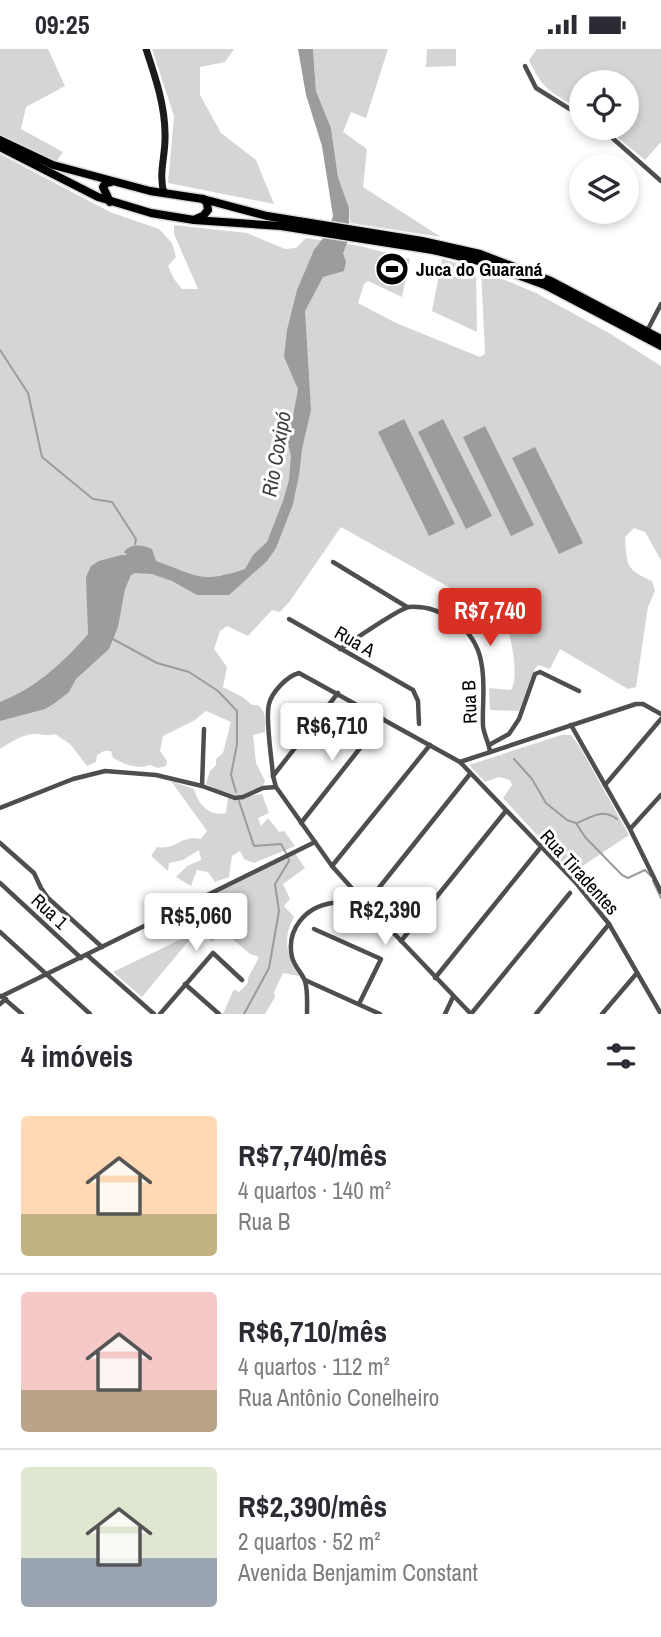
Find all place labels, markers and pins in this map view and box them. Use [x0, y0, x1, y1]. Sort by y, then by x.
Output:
sports icon: Juca do Guaraná [373, 250, 411, 288]
place label: Juca do Guaraná [416, 256, 543, 282]
pin: R$7,740 [425, 589, 555, 648]
pin: R$6,710 [267, 703, 397, 763]
pin: R$2,390 [320, 887, 450, 947]
pin: R$5,060 [131, 893, 261, 953]

